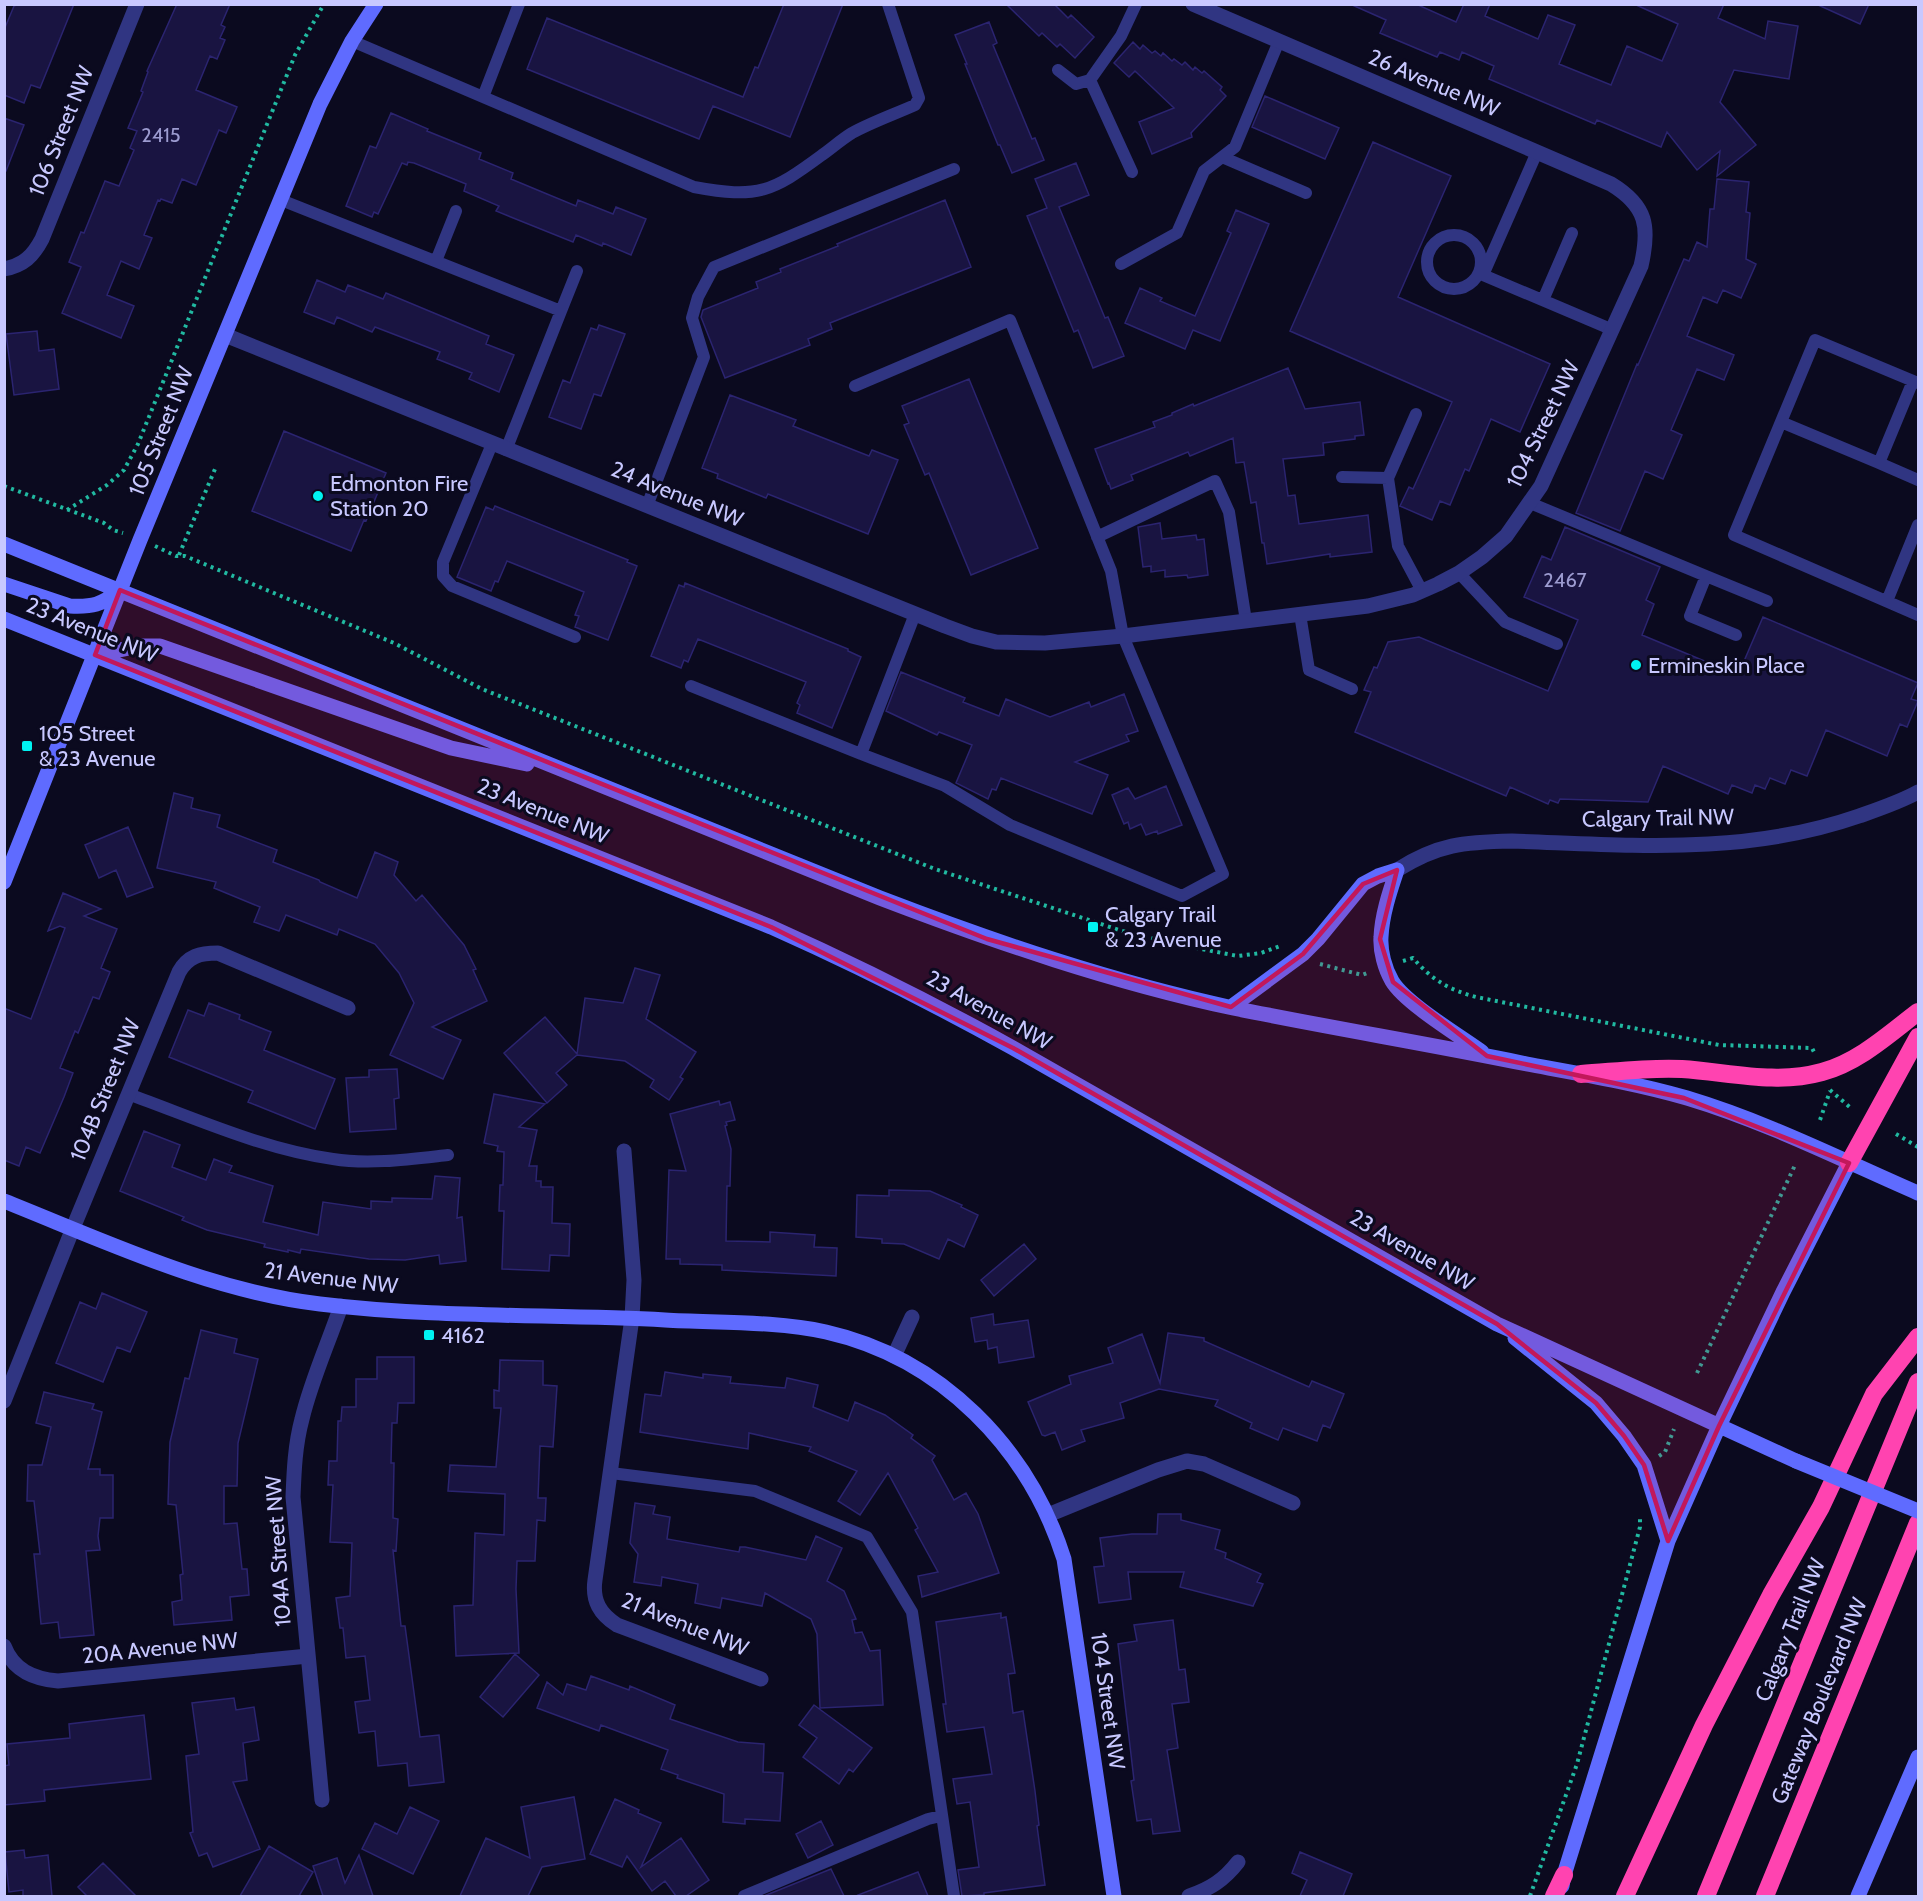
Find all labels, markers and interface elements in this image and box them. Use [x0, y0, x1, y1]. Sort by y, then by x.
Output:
street label: 26 Avenue NW [1364, 43, 1504, 123]
street label: 106 Street NW [23, 62, 99, 200]
house number: 2415 [141, 123, 181, 147]
street label: 104 Street NW [1501, 356, 1585, 492]
street label: 105 Street NW [123, 362, 199, 500]
street label: 24 Avenue NW [607, 455, 747, 533]
place label: Edmonton Fire Station 20 [330, 470, 468, 522]
marker: Edmonton Fire Station 20 [311, 489, 325, 503]
house number: 2467 [1543, 568, 1587, 592]
street label: 23 Avenue NW [22, 591, 162, 669]
place label: Ermineskin Place [1648, 652, 1805, 679]
marker: Ermineskin Place [1629, 658, 1643, 672]
place label: 105 Street & 23 Avenue [39, 720, 156, 772]
marker: 105 Street & 23 Avenue [20, 739, 34, 753]
street label: 23 Avenue NW [473, 772, 613, 850]
street label: Calgary Trail NW [1582, 803, 1734, 833]
place label: Calgary Trail & 23 Avenue [1105, 901, 1222, 953]
marker: Calgary Trail & 23 Avenue [1086, 920, 1100, 934]
street label: 23 Avenue NW [921, 964, 1057, 1056]
street label: 104B Street NW [64, 1015, 146, 1165]
street label: 23 Avenue NW [1345, 1203, 1479, 1297]
street label: 21 Avenue NW [263, 1256, 400, 1300]
place label: 4162 [441, 1322, 485, 1349]
marker: 4162 [422, 1328, 436, 1342]
street label: 104A Street NW [259, 1474, 297, 1628]
street label: Calgary Trail NW [1749, 1554, 1831, 1706]
street label: 21 Avenue NW [618, 1586, 753, 1662]
street label: Gateway Boulevard NW [1765, 1594, 1873, 1808]
street label: 20A Avenue NW [81, 1626, 239, 1670]
street label: 104 Street NW [1085, 1631, 1131, 1771]

